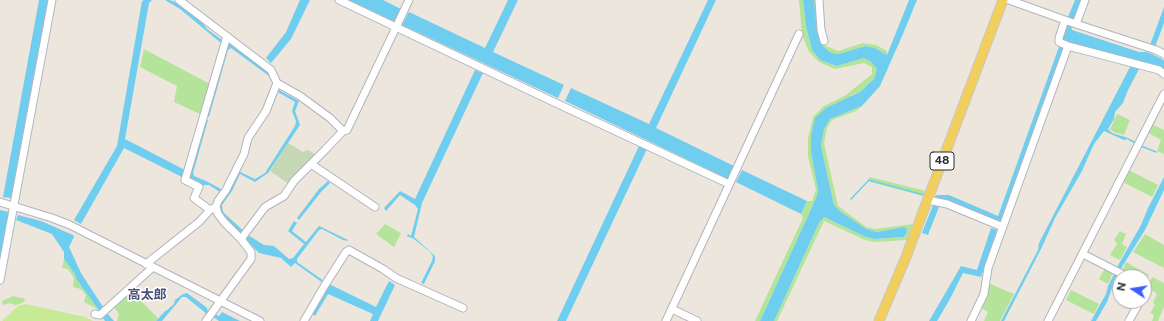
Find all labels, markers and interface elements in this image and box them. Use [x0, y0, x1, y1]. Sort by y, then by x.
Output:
road number: 48 [930, 152, 954, 170]
north arrow [1112, 269, 1152, 309]
text: N [1114, 281, 1128, 292]
district label: 高太郎 [128, 287, 166, 303]

